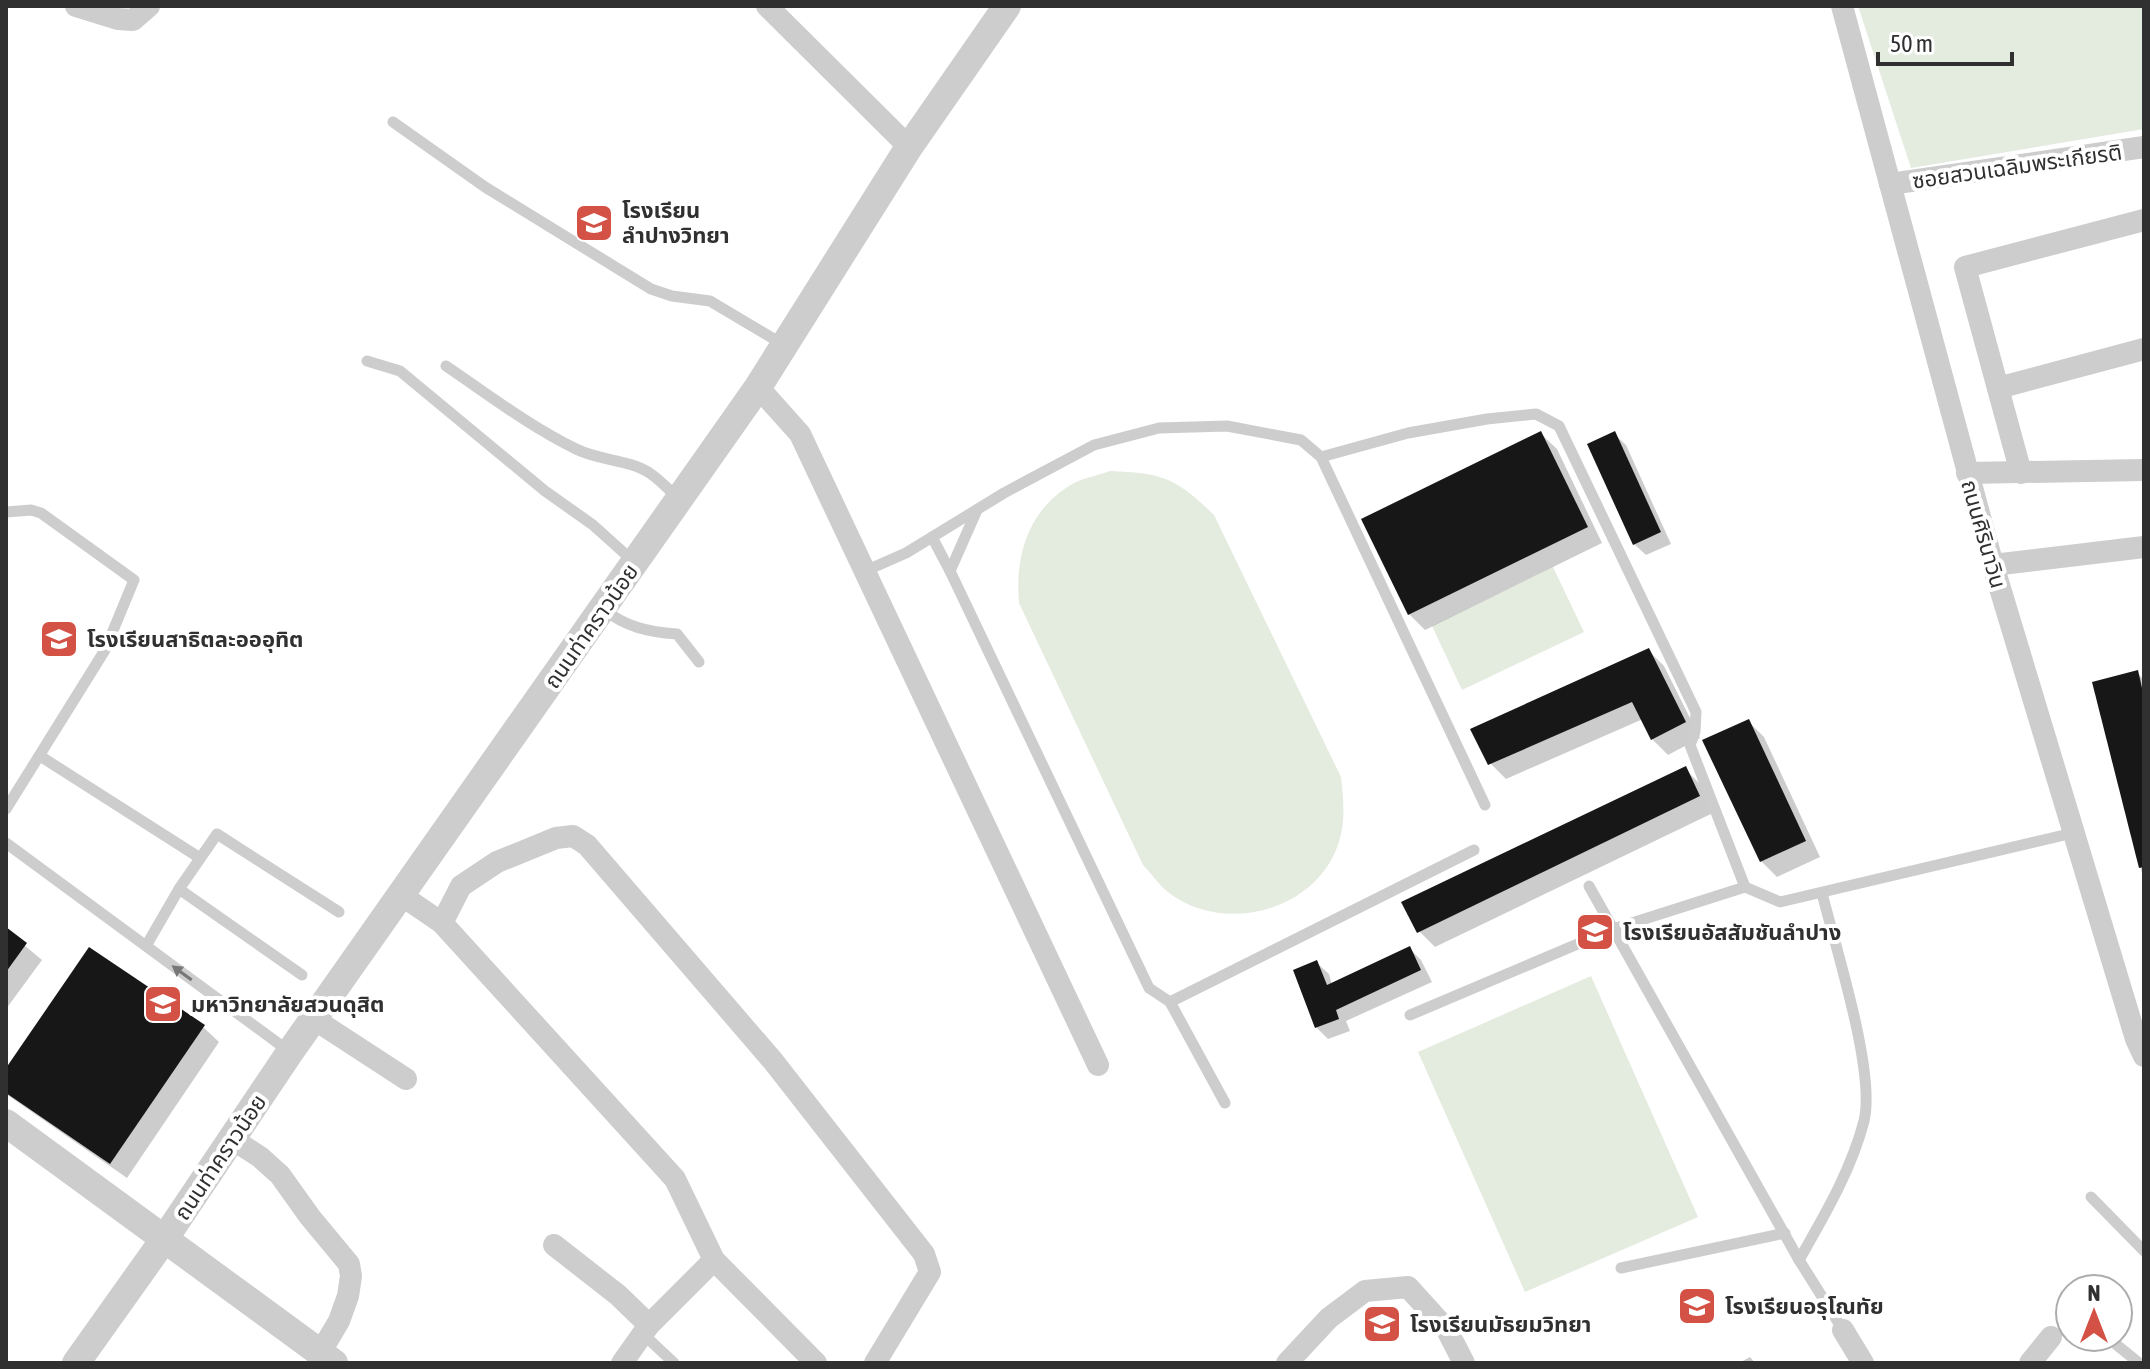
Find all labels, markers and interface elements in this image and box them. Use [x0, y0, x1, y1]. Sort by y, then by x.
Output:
scale bar [1878, 16, 2012, 66]
text: 50 m [1890, 30, 1933, 57]
street label: ซอยสวนเฉลิมพระเกียรติ [1911, 138, 2123, 194]
place label: โรงเรียน ลำปางวิทยา [622, 197, 730, 248]
school or university icon: โรงเรียน ลำปางวิทยา [573, 202, 615, 244]
street label: ถนนศิรินาวิน [1956, 477, 2012, 591]
street label: ถนนท่าคราวน้อย [539, 559, 643, 693]
school or university icon: โรงเรียนสาธิตละอออุทิต [38, 618, 80, 660]
place label: โรงเรียนสาธิตละอออุทิต [87, 626, 304, 653]
school or university icon: โรงเรียนอัสสัมชันลำปาง [1574, 911, 1616, 953]
place label: โรงเรียนอัสสัมชันลำปาง [1623, 919, 1841, 945]
one-way arrow [172, 965, 193, 981]
school or university icon: มหาวิทยาลัยสวนดุสิต [142, 983, 184, 1025]
place label: มหาวิทยาลัยสวนดุสิต [191, 991, 384, 1018]
street label: ถนนท่าคราวน้อย [168, 1089, 272, 1225]
north arrow [2054, 1273, 2134, 1353]
text: N [2088, 1280, 2100, 1306]
school or university icon: โรงเรียนอรุโณทัย [1676, 1285, 1718, 1327]
place label: โรงเรียนอรุโณทัย [1725, 1293, 1884, 1320]
school or university icon: โรงเรียนมัธยมวิทยา [1361, 1303, 1403, 1345]
place label: โรงเรียนมัธยมวิทยา [1410, 1311, 1591, 1337]

